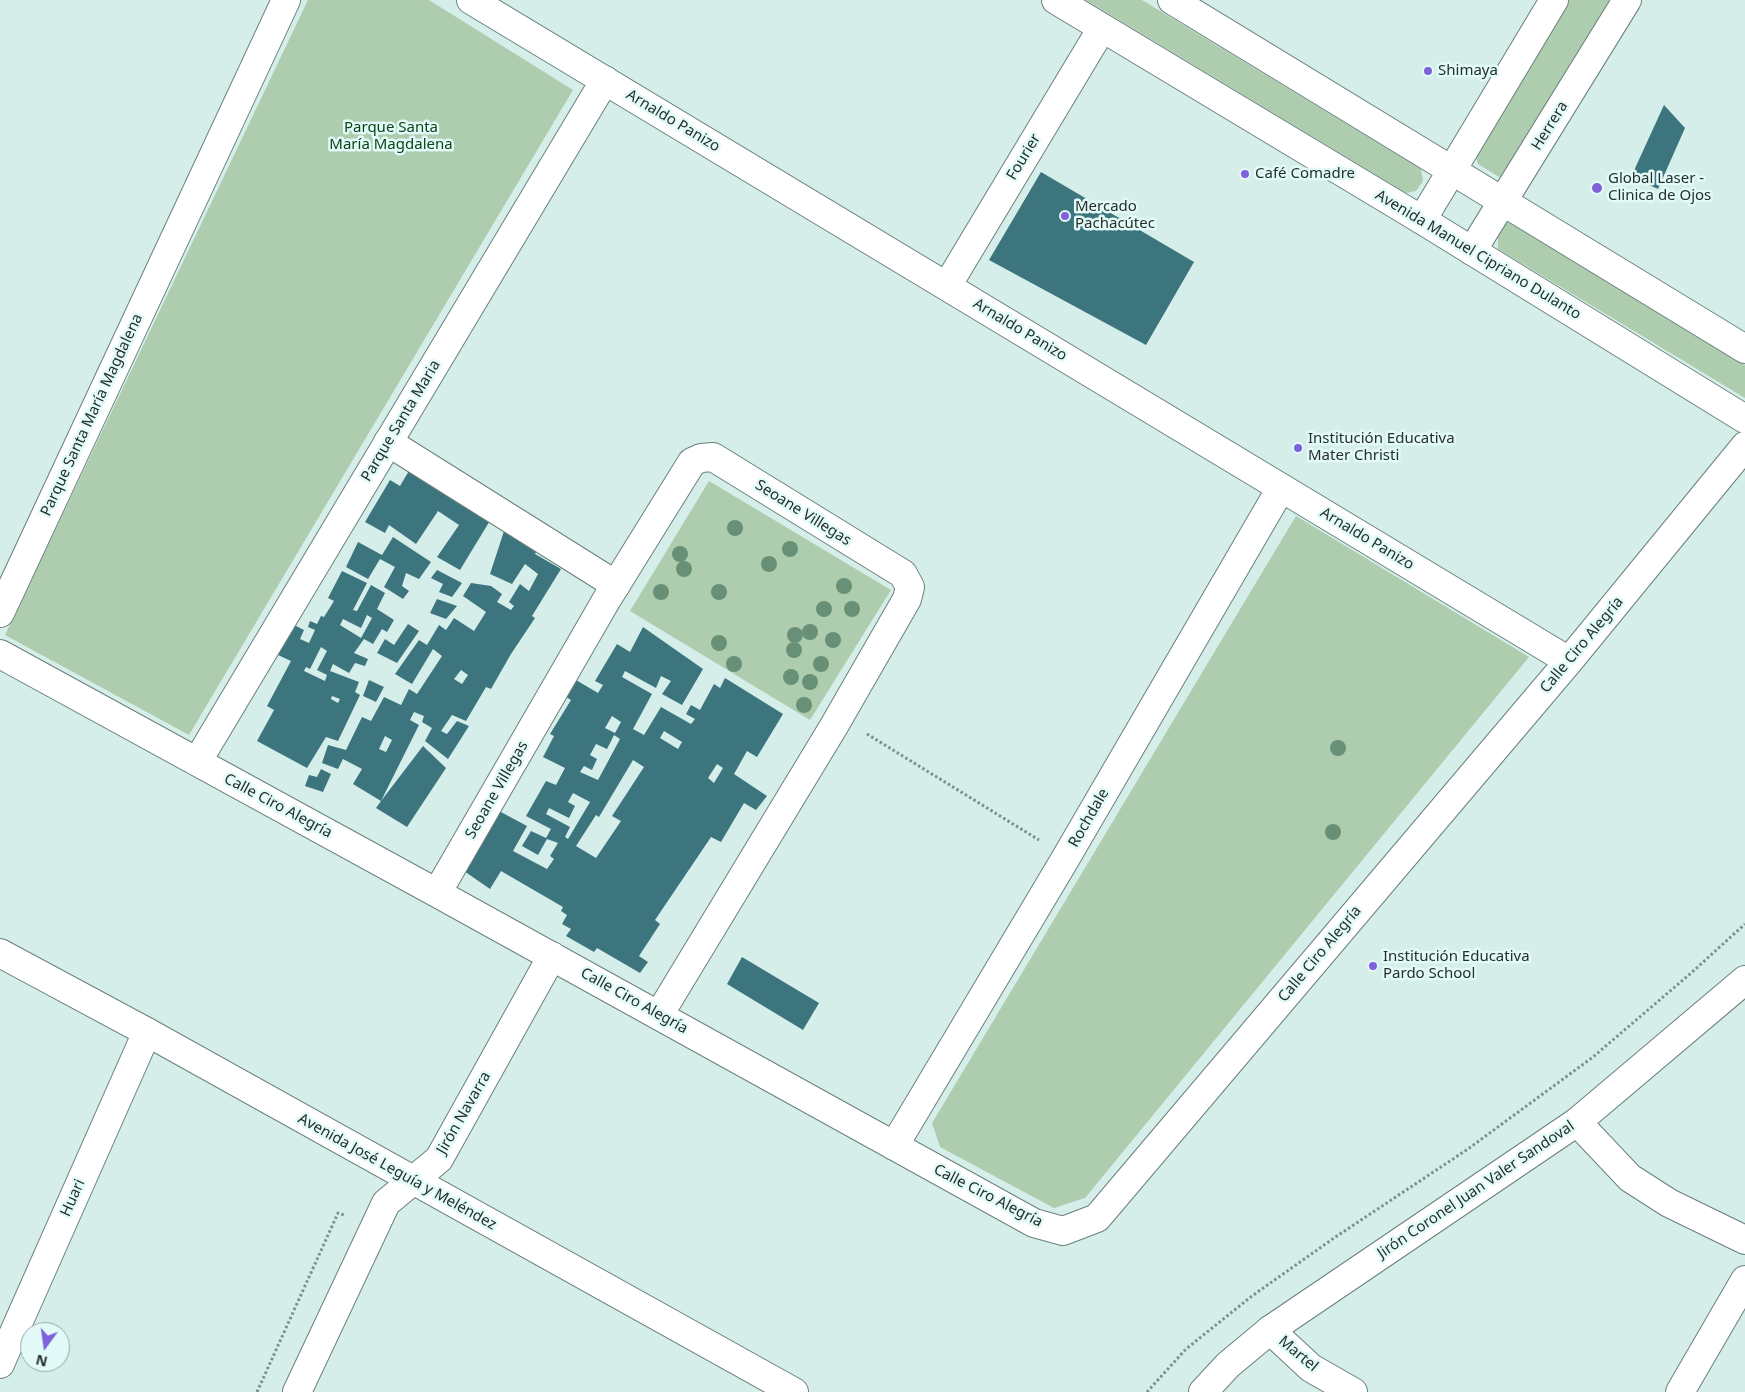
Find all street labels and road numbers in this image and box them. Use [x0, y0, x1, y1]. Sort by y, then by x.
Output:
street label: Arnaldo Panizo [623, 86, 723, 156]
street label: Herrera [1528, 98, 1572, 154]
street label: Fourier [1003, 131, 1045, 183]
street label: Avenida Manuel Cipriano Dulanto [1372, 186, 1584, 324]
street label: Arnaldo Panizo [970, 295, 1070, 365]
street label: Parque Santa María Magdalena [37, 311, 147, 519]
street label: Parque Santa Maria [358, 357, 444, 485]
street label: Seoane Villegas [752, 476, 854, 550]
street label: Arnaldo Panizo [1317, 504, 1417, 574]
street label: Calle Ciro Alegría [1537, 593, 1627, 697]
street label: Seoane Villegas [462, 738, 532, 842]
street label: Calle Ciro Alegría [221, 770, 335, 842]
street label: Rochdale [1065, 785, 1113, 851]
street label: Calle Ciro Alegría [1275, 902, 1365, 1006]
street label: Calle Ciro Alegría [577, 964, 691, 1038]
street label: Jirón Navarra [433, 1068, 495, 1158]
street label: Avenida José Leguía y Meléndez [295, 1110, 499, 1234]
street label: Jirón Coronel Juan Valer Sandoval [1374, 1117, 1578, 1263]
street label: Calle Ciro Alegría [931, 1161, 1045, 1231]
street label: Huari [57, 1177, 89, 1219]
street label: Martel [1275, 1332, 1321, 1376]

